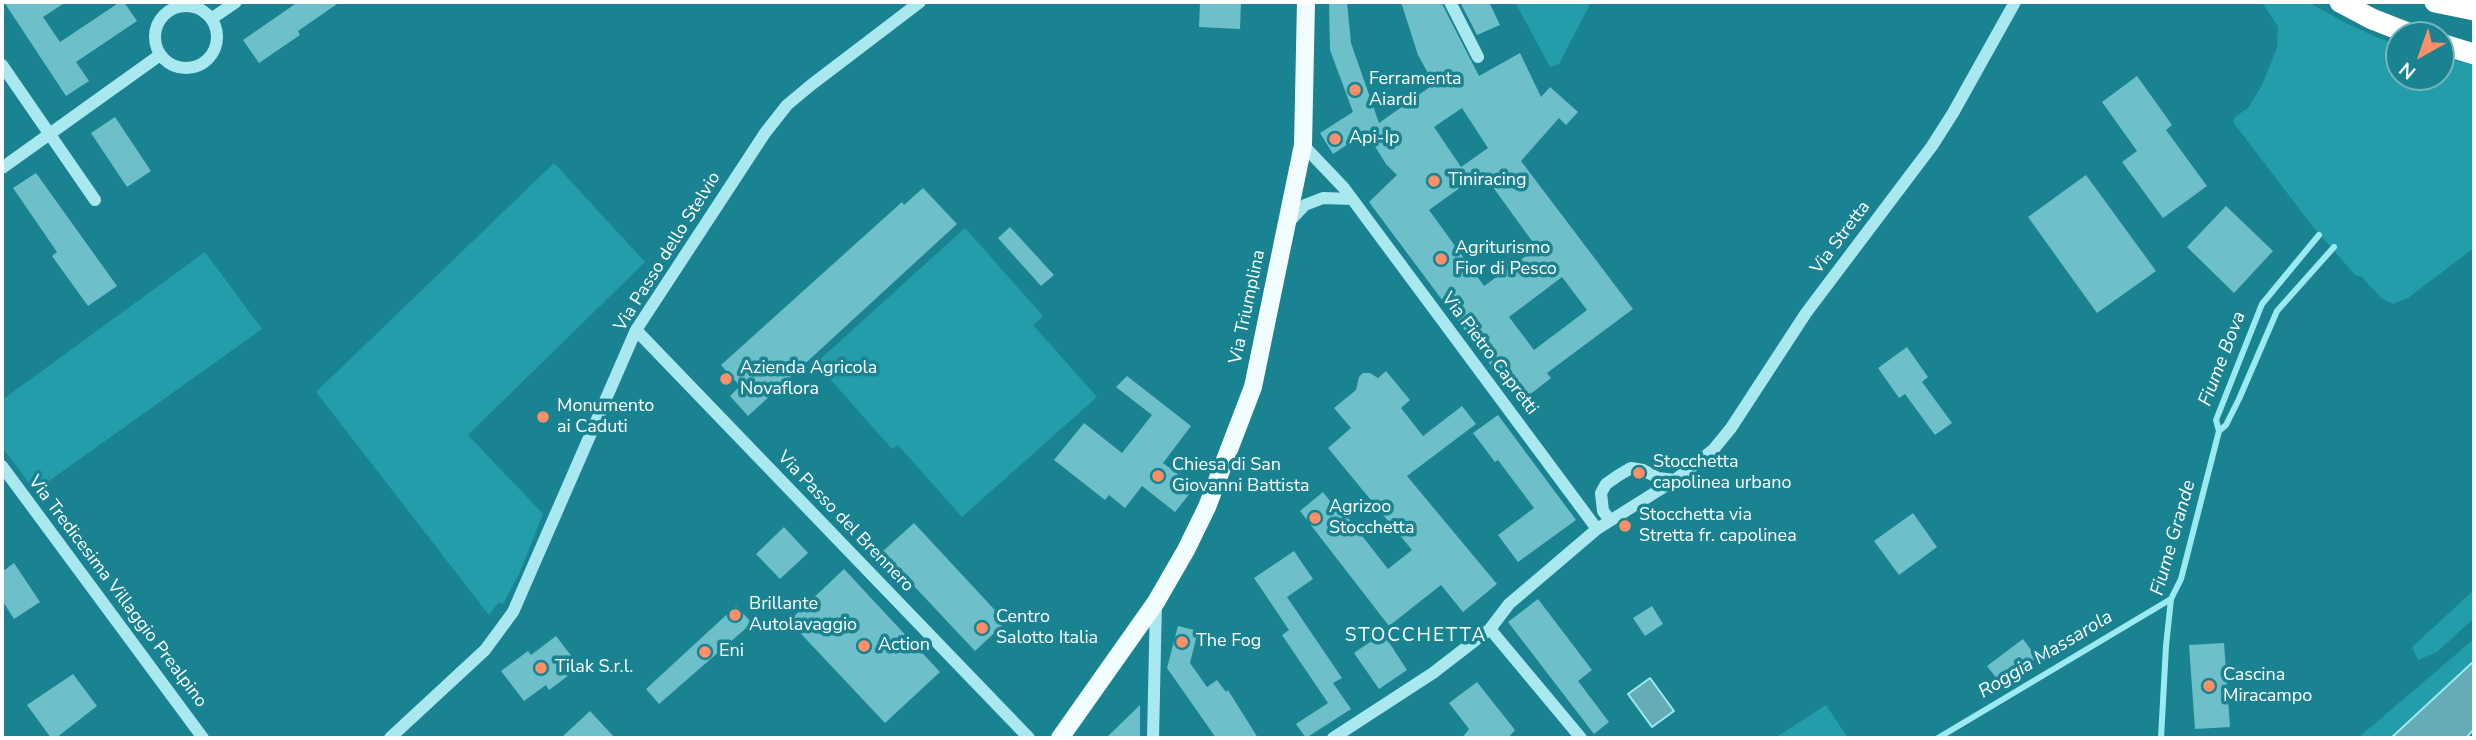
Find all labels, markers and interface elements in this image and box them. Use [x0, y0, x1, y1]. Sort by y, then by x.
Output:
north arrow [2385, 21, 2455, 91]
text: N [2394, 56, 2422, 85]
place label: Ferramenta Aiardi [1369, 69, 1461, 112]
marker: Ferramenta Aiardi [1347, 82, 1363, 98]
place label: Api-Ip [1349, 128, 1400, 150]
marker: Api-Ip [1327, 131, 1343, 147]
street label: Via Passo dello Stelvio [610, 168, 726, 336]
place label: Tiniracing [1448, 170, 1527, 192]
marker: Tiniracing [1426, 173, 1442, 189]
street label: Via Stretta [1807, 197, 1875, 279]
place label: Agriturismo Fior di Pesco [1455, 238, 1557, 280]
street label: Via Triumplina [1225, 248, 1271, 366]
marker: Agriturismo Fior di Pesco [1433, 251, 1449, 267]
street label: Via Pietro Capretti [1436, 289, 1542, 419]
water label: Fiume Bova [2194, 308, 2252, 410]
place label: Azienda Agricola Novaflora [740, 358, 877, 400]
marker: Azienda Agricola Novaflora [718, 371, 734, 387]
place label: Monumento ai Caduti [557, 396, 654, 438]
marker: Monumento ai Caduti [535, 409, 551, 425]
street label: Via Passo del Brennero [772, 447, 918, 597]
place label: Stocchetta capolinea urbano [1653, 452, 1792, 494]
place label: Chiesa di San Giovanni Battista [1172, 455, 1310, 498]
marker: Stocchetta capolinea urbano [1631, 465, 1647, 481]
marker: Chiesa di San Giovanni Battista [1150, 468, 1166, 484]
street label: Via Tredicesima Villaggio Prealpino [23, 472, 211, 712]
water label: Fiume Grande [2147, 478, 2201, 598]
place label: Agrizoo Stocchetta [1329, 497, 1414, 540]
place label: Stocchetta via Stretta fr. capolinea [1639, 505, 1797, 548]
marker: Agrizoo Stocchetta [1307, 510, 1323, 526]
marker: Stocchetta via Stretta fr. capolinea [1617, 518, 1633, 534]
place label: Brillante Autolavaggio [749, 594, 857, 636]
water label: Roggia Massarola [1975, 606, 2117, 704]
marker: Brillante Autolavaggio [727, 607, 743, 623]
place label: Centro Salotto Italia [996, 607, 1098, 650]
marker: Centro Salotto Italia [974, 620, 990, 636]
district label: STOCCHETTA [1346, 625, 1486, 647]
place label: The Fog [1196, 631, 1261, 653]
marker: The Fog [1174, 634, 1190, 650]
place label: Action [878, 635, 930, 657]
marker: Action [856, 638, 872, 654]
place label: Eni [719, 641, 744, 663]
marker: Eni [697, 644, 713, 660]
place label: Tilak S.r.l. [555, 657, 633, 679]
marker: Tilak S.r.l. [533, 660, 549, 676]
place label: Cascina Miracampo [2223, 665, 2312, 708]
marker: Cascina Miracampo [2201, 678, 2217, 694]

